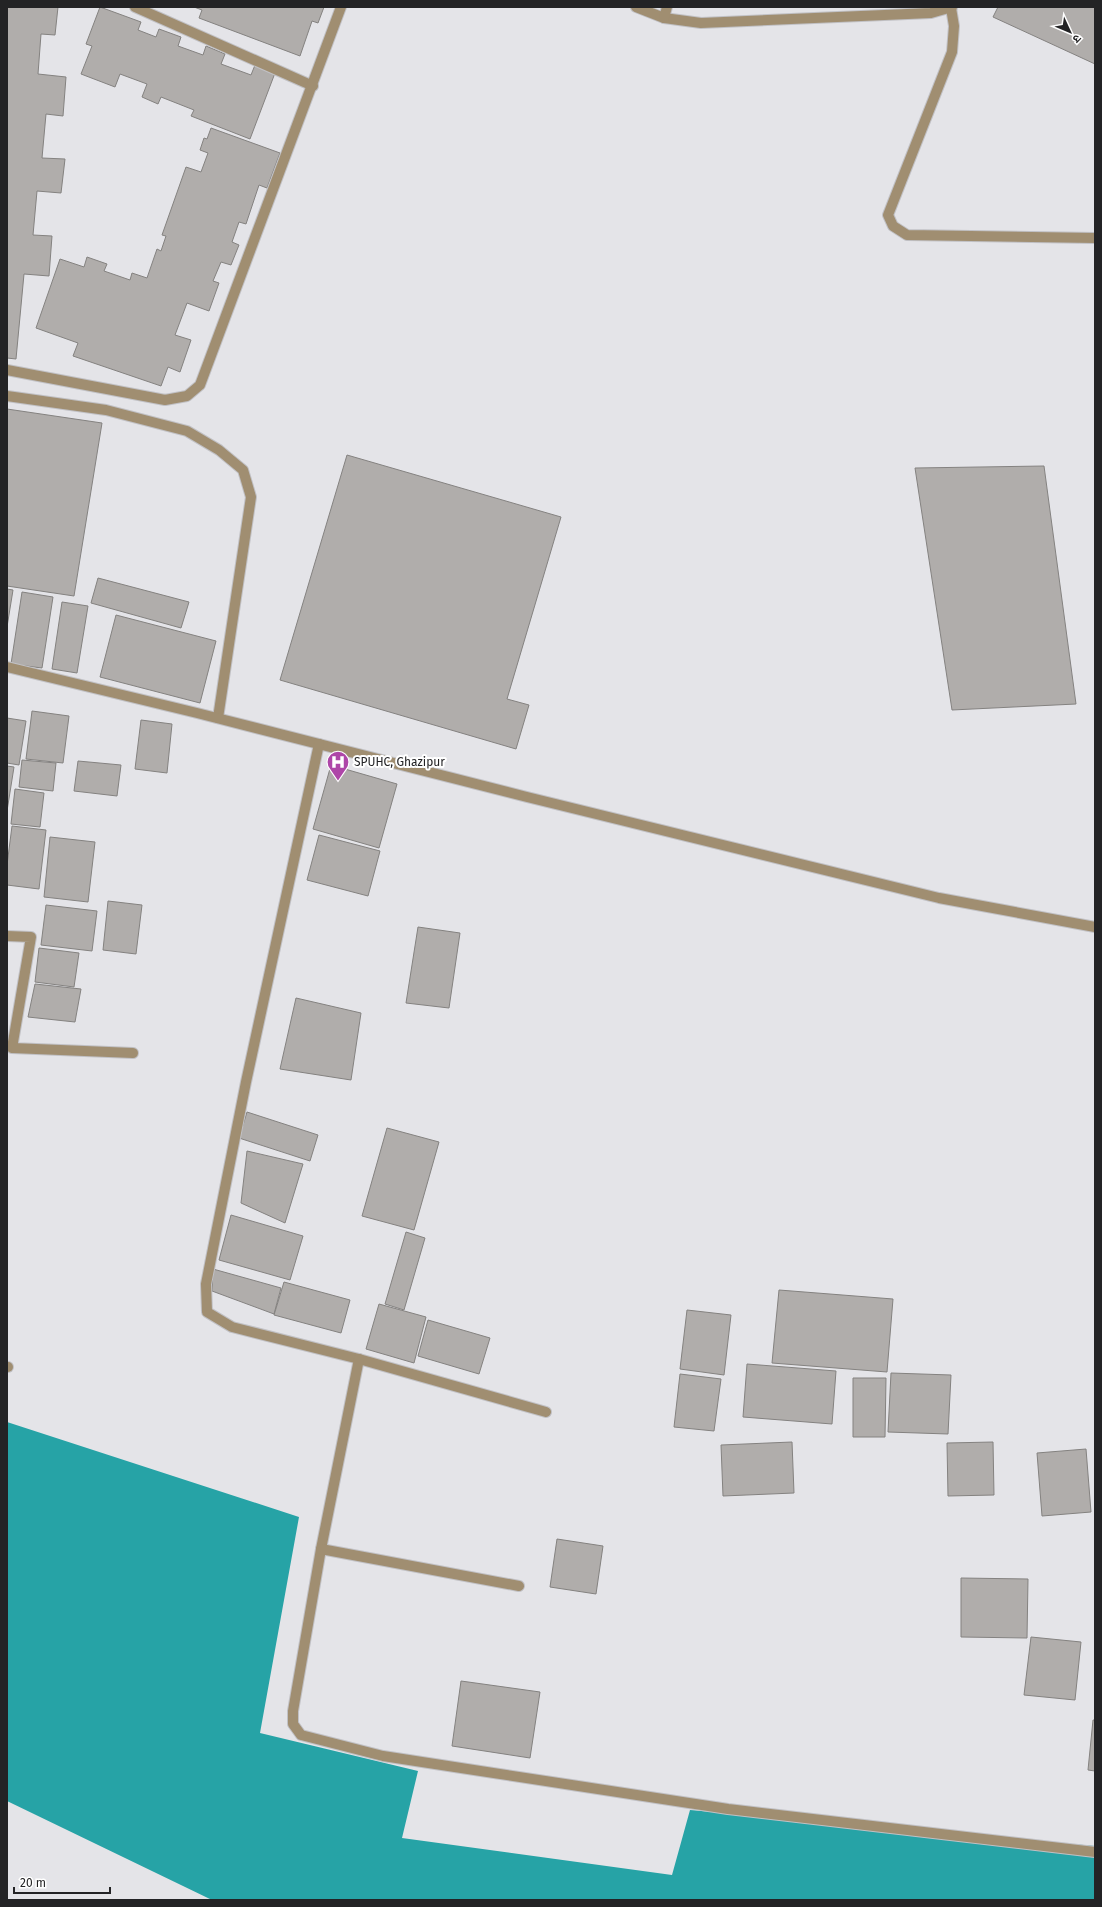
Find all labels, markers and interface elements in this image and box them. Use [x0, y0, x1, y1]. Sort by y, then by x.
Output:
north arrow [1050, 12, 1090, 52]
text: उ [1070, 32, 1084, 46]
hospital icon: SPUHC, Ghazipur [325, 749, 351, 782]
place label: SPUHC, Ghazipur [354, 755, 445, 769]
scale bar [14, 1869, 110, 1895]
text: 20 m [20, 1876, 46, 1890]

